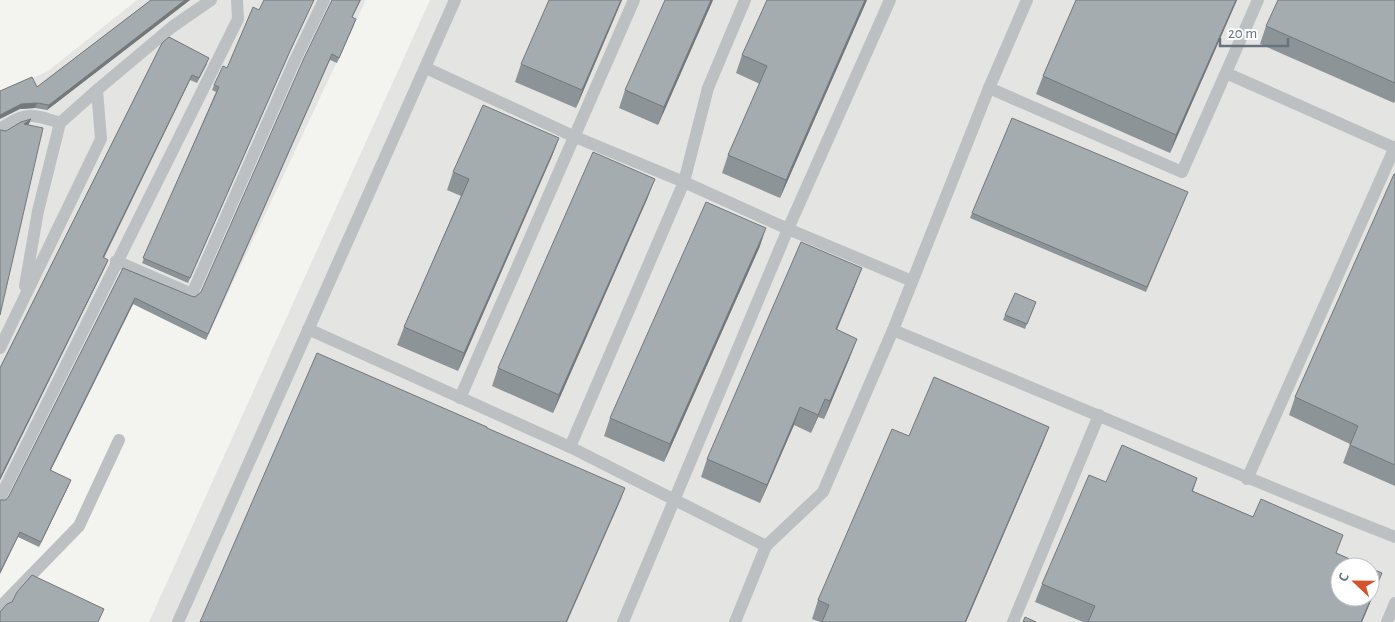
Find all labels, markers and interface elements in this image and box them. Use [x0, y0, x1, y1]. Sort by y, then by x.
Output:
scale bar [1220, 15, 1288, 47]
text: 20 m [1228, 26, 1257, 41]
north arrow [1330, 557, 1380, 607]
text: С [1336, 571, 1352, 584]

